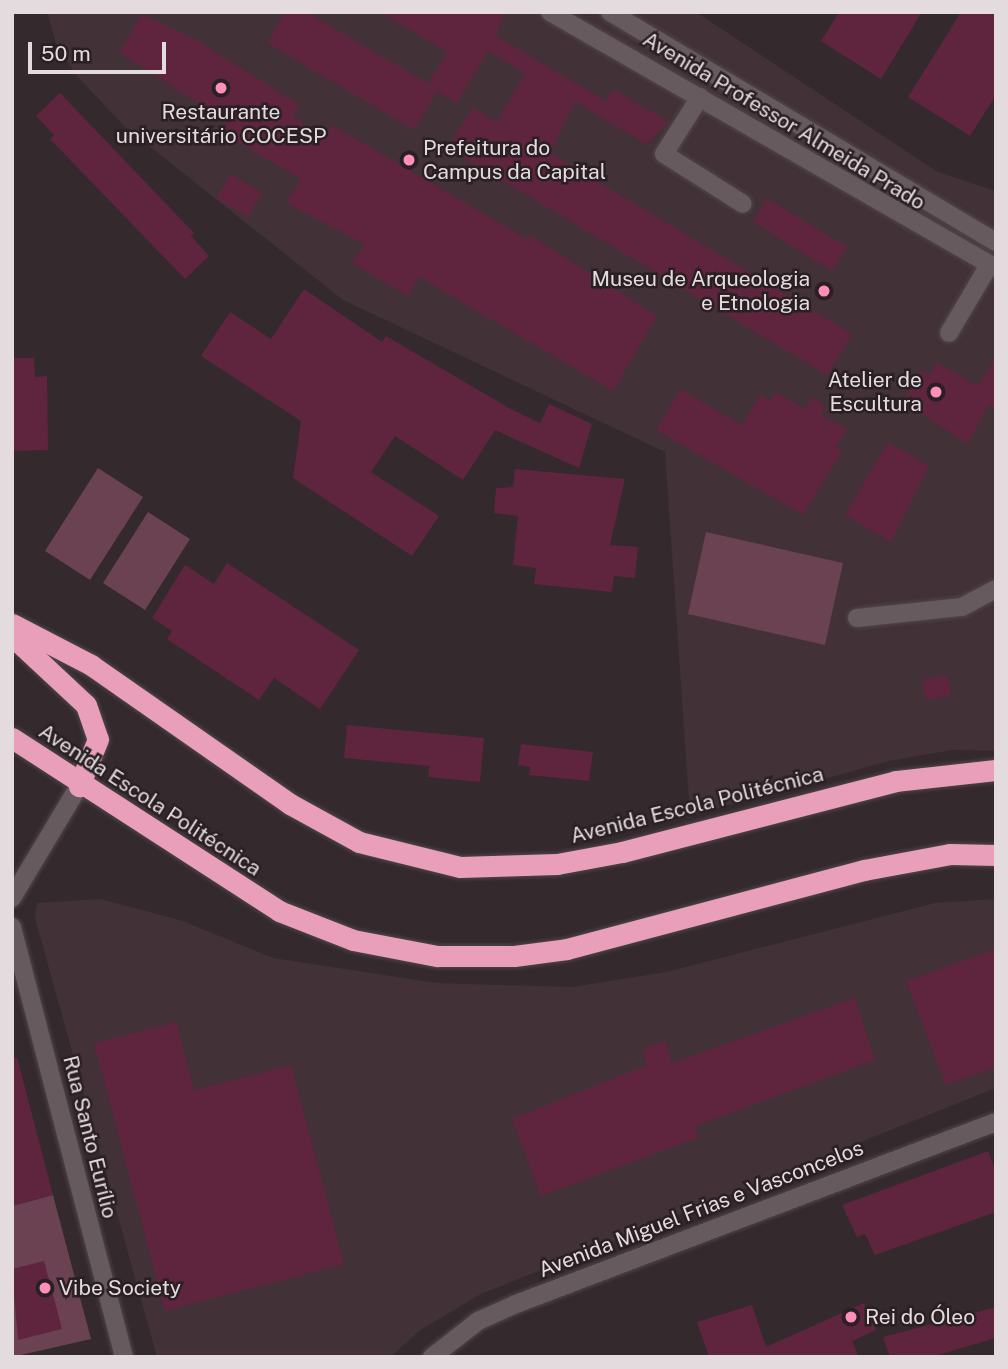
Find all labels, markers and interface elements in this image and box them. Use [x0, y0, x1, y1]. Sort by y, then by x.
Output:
street label: Avenida Professor Almeida Prado [638, 27, 930, 215]
scale bar [32, 28, 170, 72]
text: 50 m [41, 41, 91, 66]
marker: Restaurante universitário COCESP [213, 80, 229, 96]
place label: Restaurante universitário COCESP [116, 99, 326, 149]
place label: Prefeitura do Campus da Capital [423, 135, 606, 185]
marker: Prefeitura do Campus da Capital [401, 152, 417, 168]
place label: Museu de Arqueologia e Etnologia [591, 266, 810, 316]
marker: Museu de Arqueologia e Etnologia [816, 283, 832, 299]
place label: Atelier de Escultura [827, 367, 922, 417]
marker: Atelier de Escultura [928, 384, 944, 400]
street label: Avenida Escola Politécnica [34, 719, 266, 881]
street label: Avenida Escola Politécnica [568, 761, 826, 849]
street label: Rua Santo Eurílio [58, 1053, 122, 1221]
street label: Avenida Miguel Frias e Vasconcelos [535, 1135, 867, 1283]
place label: Vibe Society [59, 1275, 181, 1301]
marker: Vibe Society [37, 1280, 53, 1296]
place label: Rei do Óleo [865, 1304, 975, 1330]
marker: Rei do Óleo [843, 1309, 859, 1325]

